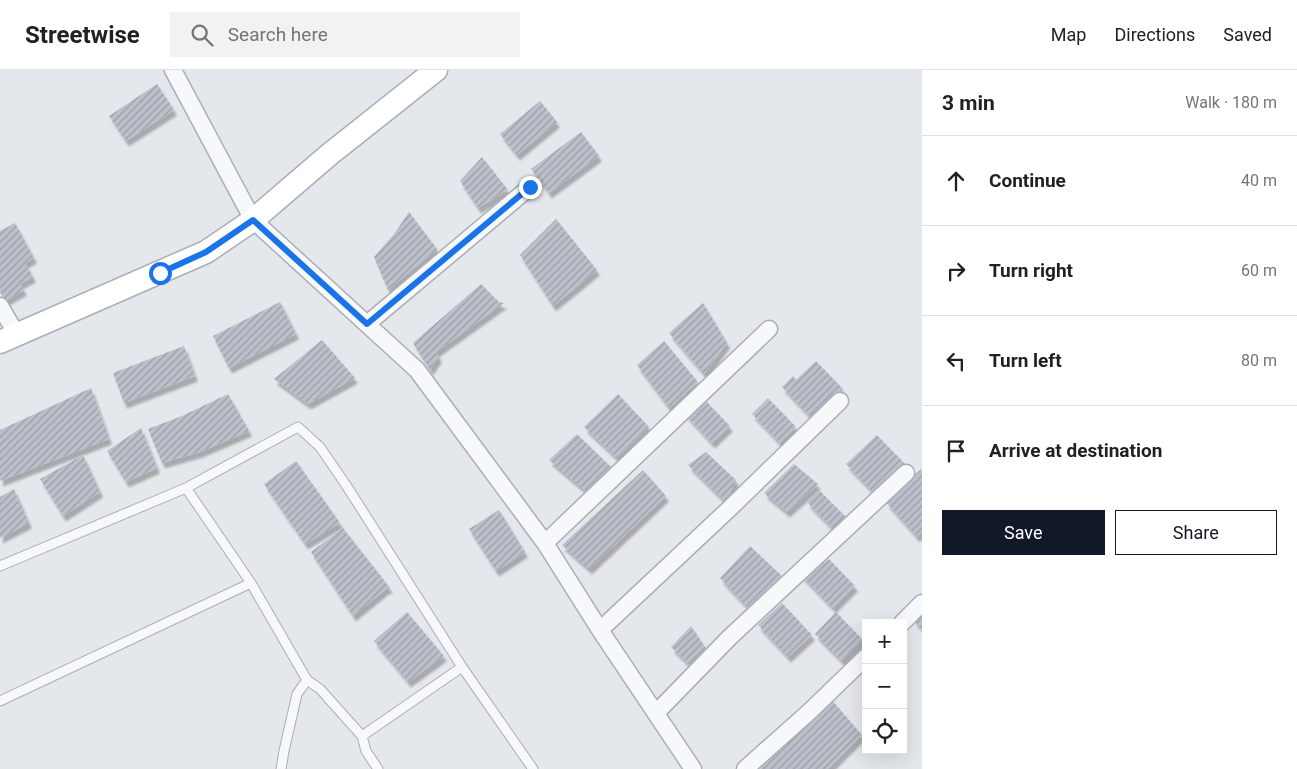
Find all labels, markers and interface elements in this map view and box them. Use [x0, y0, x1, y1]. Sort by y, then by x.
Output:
search box [170, 12, 520, 57]
text: Streetwise [25, 21, 140, 49]
icon: search [188, 21, 216, 49]
text: Search here [228, 23, 328, 46]
text: Map [1051, 24, 1086, 45]
text: Directions [1114, 24, 1195, 45]
text: Saved [1223, 24, 1272, 45]
text: 3 min [942, 91, 995, 115]
text: Walk · 180 m [1185, 93, 1277, 112]
icon: ahead [942, 167, 970, 195]
text: Continue [989, 169, 1066, 192]
text: 40 m [1241, 171, 1277, 190]
route end [519, 176, 542, 199]
icon: right [942, 257, 970, 285]
text: Turn right [989, 259, 1073, 282]
text: 60 m [1241, 261, 1277, 280]
route start [149, 262, 172, 285]
icon: left [942, 347, 970, 375]
text: Turn left [989, 349, 1062, 372]
text: 80 m [1241, 351, 1277, 370]
icon: arrive [942, 437, 970, 465]
text: Arrive at destination [989, 439, 1162, 462]
button: Save [942, 510, 1105, 555]
button: Share [1115, 510, 1277, 555]
map controls [862, 619, 907, 754]
button: + [862, 619, 907, 664]
button: − [862, 664, 907, 709]
button: locate [862, 709, 907, 754]

